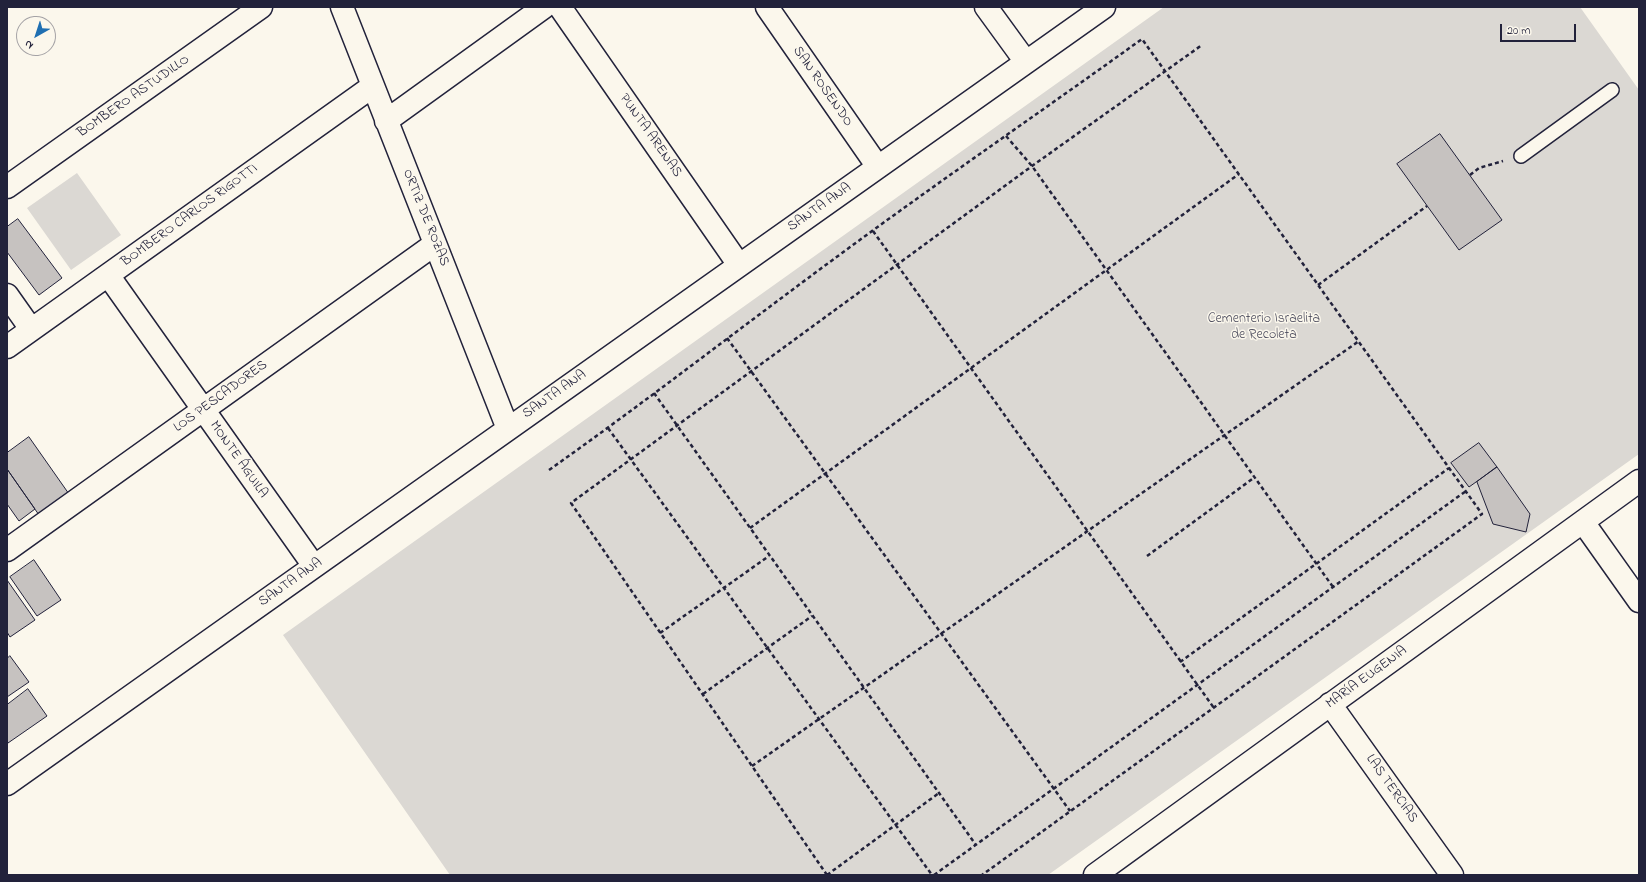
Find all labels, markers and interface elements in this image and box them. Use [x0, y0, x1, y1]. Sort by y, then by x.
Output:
north arrow [16, 16, 56, 56]
scale bar [1502, 16, 1578, 42]
text: 20 m [1507, 22, 1530, 40]
text: N [21, 36, 37, 53]
street label: SAN ROSENDO [788, 44, 856, 130]
street label: BOMBERO ASTUDILLO [75, 52, 193, 142]
street label: PUNTA ARENAS [615, 91, 685, 181]
street label: BOMBERO CARLOS RIGOTTI [119, 161, 261, 271]
street label: ORTIZ DE ROZAS [398, 167, 452, 269]
street label: SANTA ANA [785, 180, 855, 236]
park label: Cementerio Israelita de Recoleta [1208, 312, 1320, 344]
street label: LOS PESCADORES [171, 357, 271, 437]
street label: SANTA ANA [520, 367, 590, 423]
street label: MONTE ÁGUILA [205, 418, 271, 502]
street label: SANTA ANA [256, 555, 326, 611]
street label: MARÍA EUGENIA [1323, 643, 1411, 713]
street label: LAS TERCIAS [1361, 752, 1421, 826]

